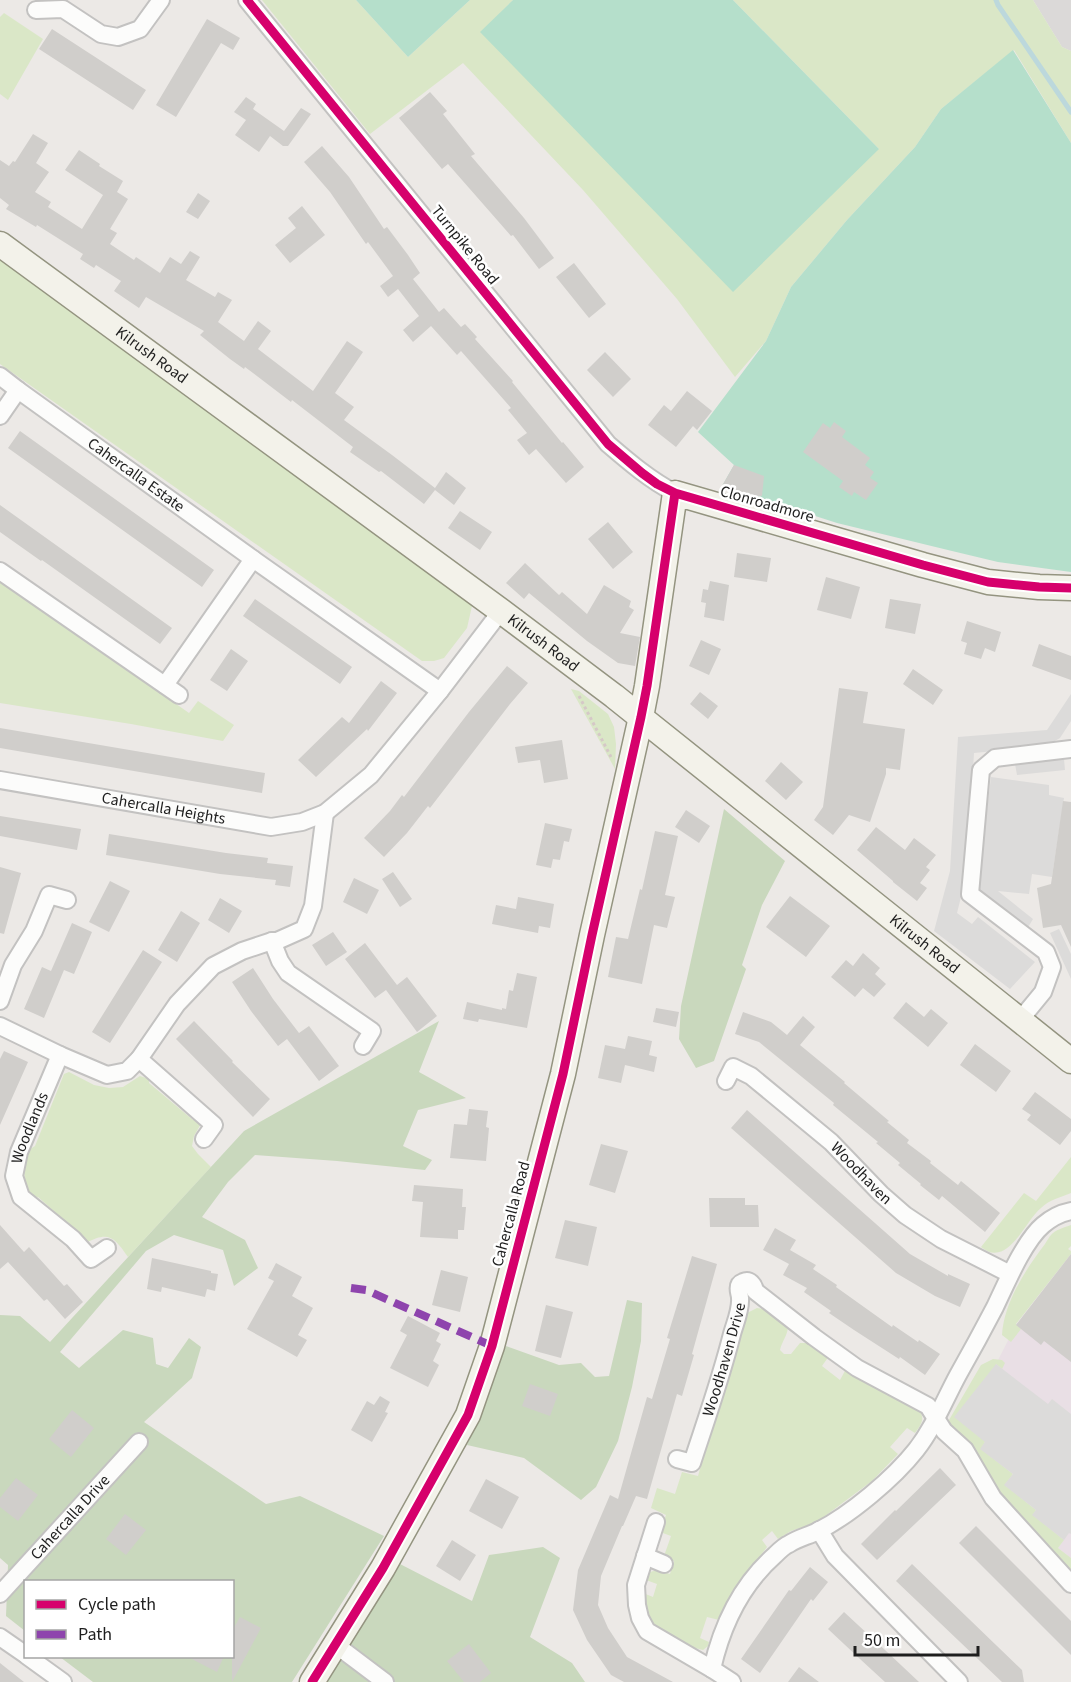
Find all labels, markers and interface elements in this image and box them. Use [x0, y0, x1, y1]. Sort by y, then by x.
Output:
street label: Turnpike Road [426, 200, 504, 290]
street label: Kilrush Road [111, 321, 192, 389]
street label: Cahercalla Estate [83, 432, 189, 517]
street label: Clonroadmore [717, 480, 817, 528]
street label: Kilrush Road [503, 609, 584, 677]
street label: Cahercalla Heights [100, 787, 227, 830]
street label: Kilrush Road [885, 909, 965, 979]
street label: Woodlands [6, 1089, 54, 1166]
street label: Woodhaven [826, 1137, 897, 1210]
street label: Cahercalla Road [486, 1159, 536, 1269]
street label: Woodhaven Drive [697, 1301, 751, 1419]
street label: Cahercalla Drive [25, 1470, 115, 1565]
legend [24, 1580, 234, 1658]
text: Cycle path [78, 1592, 156, 1617]
scale bar [855, 1619, 978, 1657]
text: Path [78, 1622, 112, 1647]
text: 50 m [864, 1628, 900, 1653]

